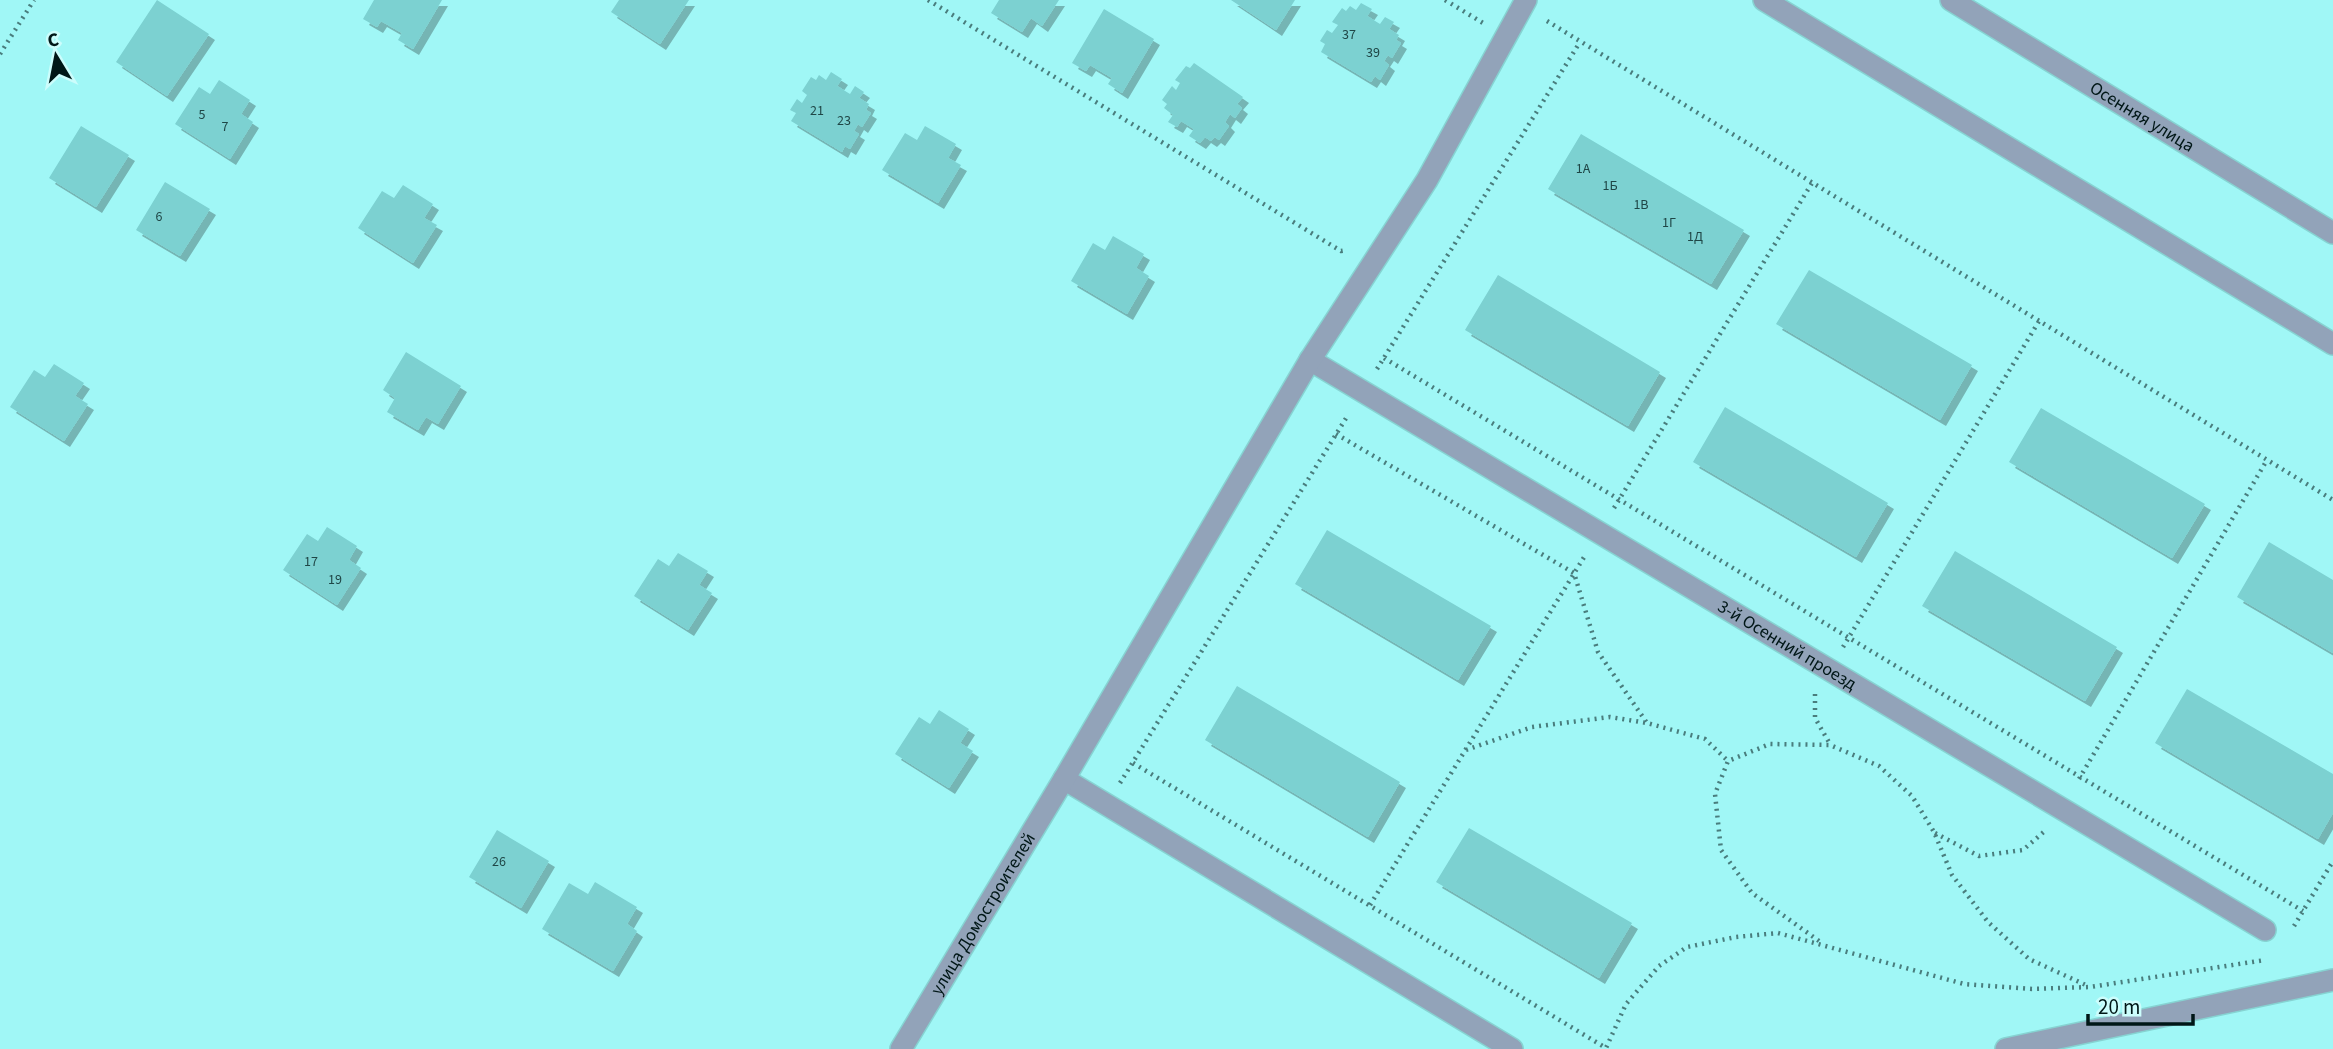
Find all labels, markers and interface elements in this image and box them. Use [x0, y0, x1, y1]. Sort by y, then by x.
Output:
north arrow [21, 21, 91, 91]
house number: 37 [1342, 25, 1356, 45]
text: С [46, 26, 61, 55]
house number: 39 [1366, 43, 1380, 63]
street label: Осенняя улица [2085, 75, 2199, 158]
house number: 21 [810, 101, 824, 121]
house number: 5 [199, 105, 206, 125]
house number: 23 [837, 111, 851, 131]
house number: 7 [222, 117, 229, 137]
house number: 1А [1576, 159, 1591, 179]
house number: 1Б [1602, 176, 1618, 196]
house number: 1В [1633, 195, 1649, 215]
house number: 6 [156, 207, 163, 227]
house number: 1Г [1662, 213, 1676, 233]
house number: 1Д [1687, 227, 1703, 247]
house number: 17 [304, 552, 318, 572]
house number: 19 [328, 570, 342, 590]
street label: 3-й Осенний проезд [1713, 594, 1862, 696]
street label: улица Домостроителей [924, 828, 1041, 1000]
house number: 26 [492, 852, 506, 872]
scale bar [2088, 982, 2193, 1026]
text: 20 m [2098, 992, 2140, 1022]

